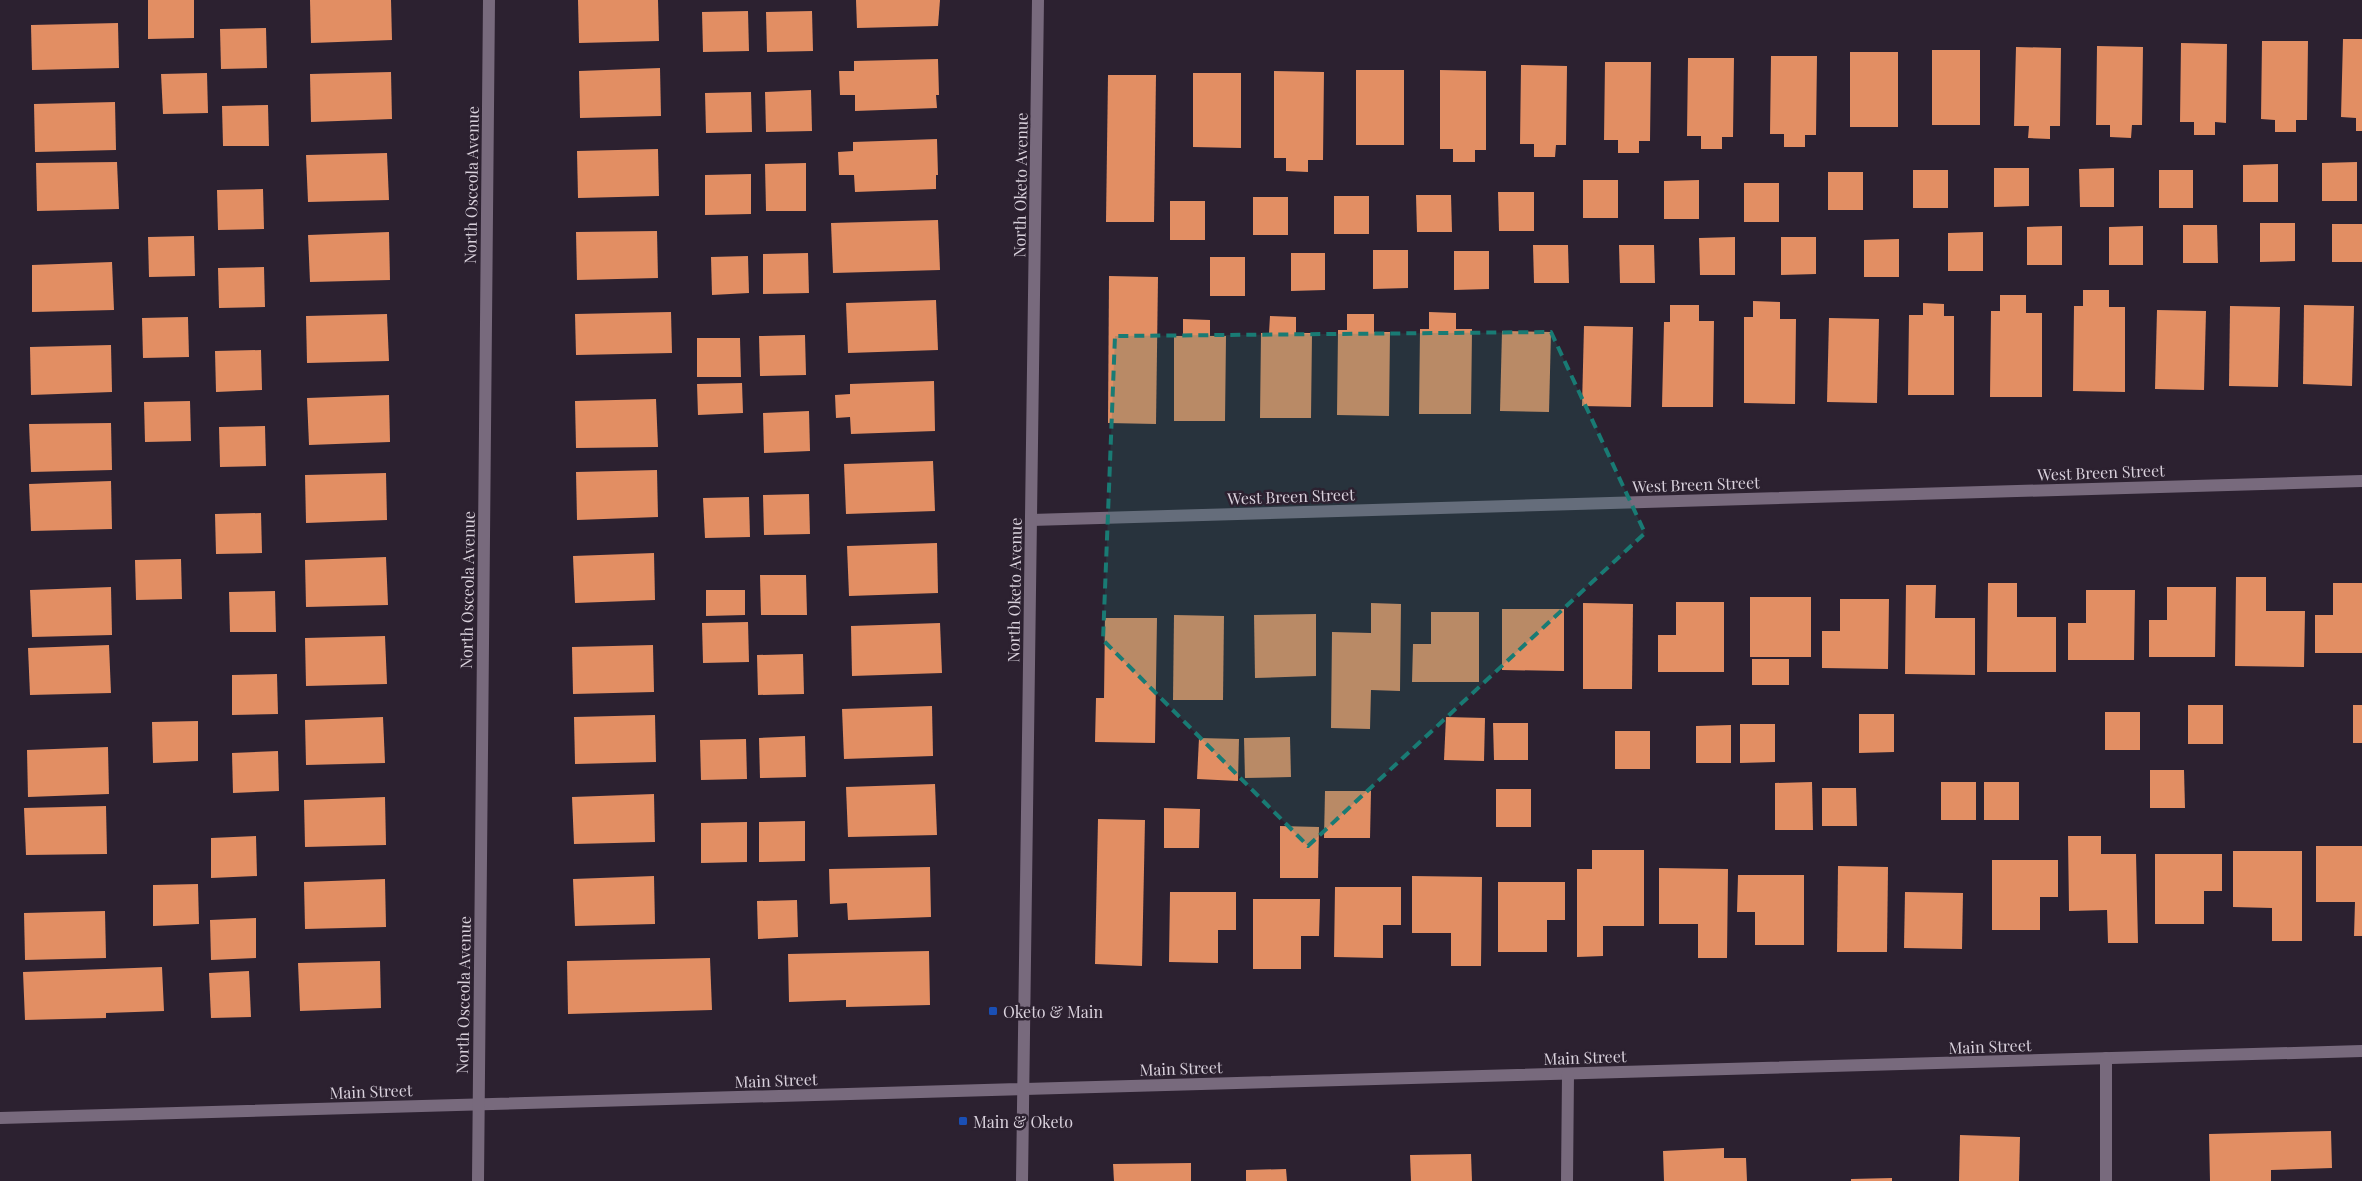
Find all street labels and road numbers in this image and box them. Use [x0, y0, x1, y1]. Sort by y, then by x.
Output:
street label: North Osceola Avenue [459, 106, 483, 264]
street label: North Oketo Avenue [1008, 112, 1032, 258]
street label: West Breen Street [2036, 459, 2165, 485]
street label: West Breen Street [1631, 471, 1760, 497]
street label: West Breen Street [1226, 483, 1355, 509]
street label: North Osceola Avenue [455, 511, 479, 669]
street label: North Oketo Avenue [1002, 517, 1026, 663]
street label: North Osceola Avenue [451, 916, 475, 1074]
street label: Main Street [1948, 1034, 2032, 1058]
street label: Main Street [1543, 1045, 1627, 1069]
street label: Main Street [1139, 1056, 1223, 1080]
street label: Main Street [734, 1068, 818, 1092]
street label: Main Street [329, 1079, 413, 1103]

